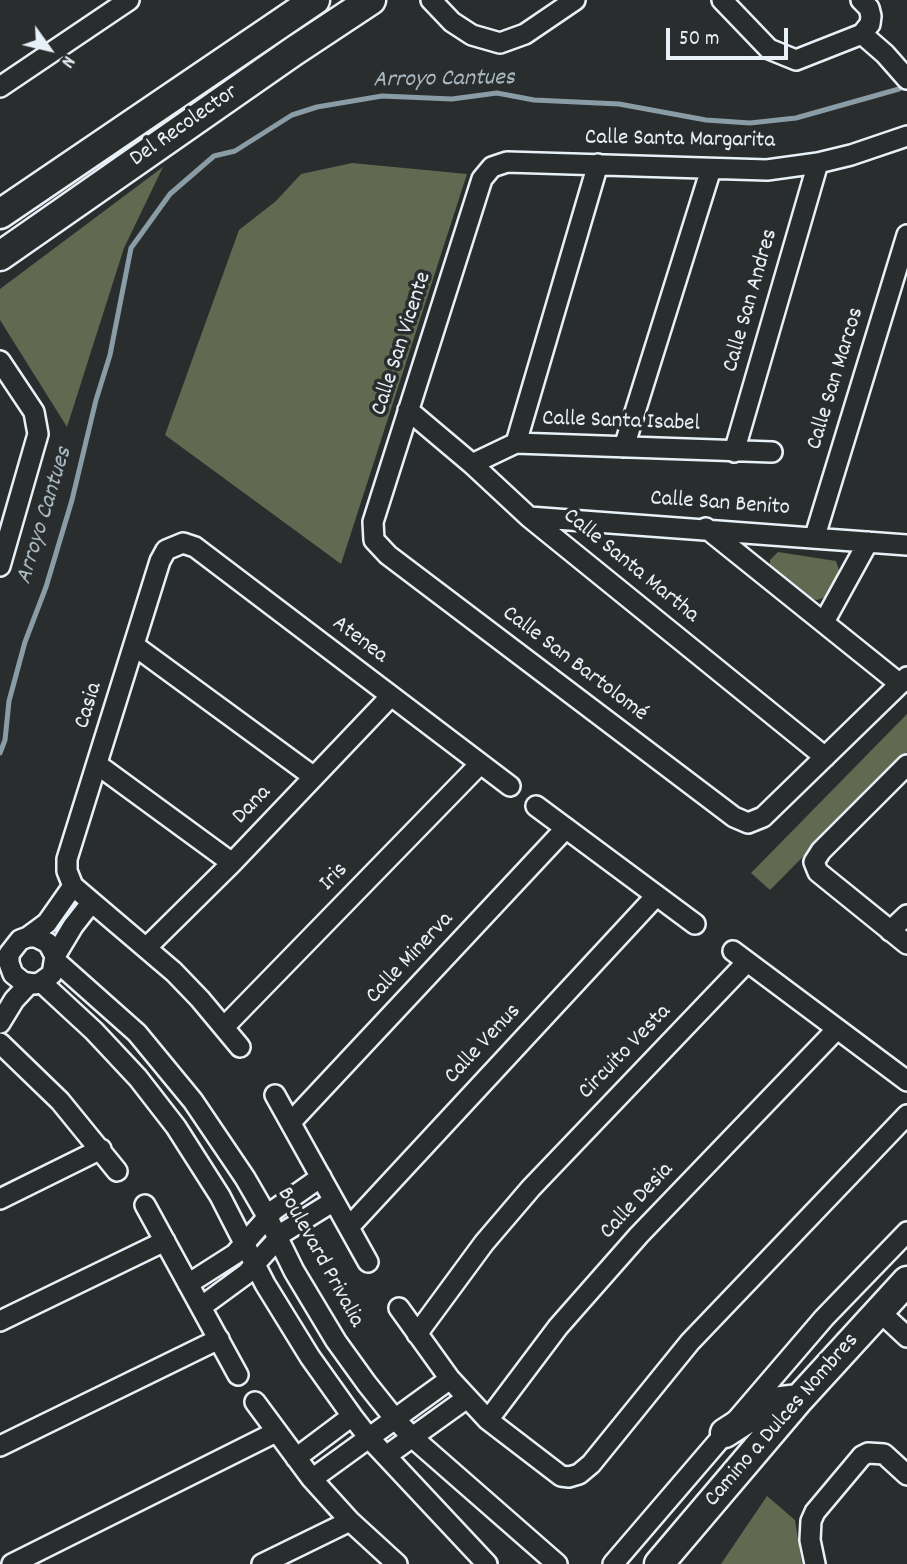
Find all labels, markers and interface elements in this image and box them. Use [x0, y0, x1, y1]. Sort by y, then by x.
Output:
north arrow [14, 14, 84, 84]
scale bar [669, 14, 792, 58]
text: 50 m [679, 25, 719, 55]
text: N [53, 50, 81, 72]
water label: Arroyo Cantues [373, 65, 515, 97]
street label: Del Recolector [126, 80, 244, 174]
street label: Calle Santa Margarita [585, 126, 775, 156]
street label: Calle San Andres [718, 226, 786, 376]
street label: Calle San Vicente [367, 269, 439, 419]
street label: Calle San Marcos [802, 305, 872, 453]
street label: Calle Santa Isabel [542, 406, 700, 440]
water label: Arroyo Cantues [12, 444, 80, 588]
street label: Calle San Benito [649, 486, 791, 524]
street label: Calle Santa Martha [556, 504, 704, 630]
street label: Calle San Bartolomé [496, 601, 652, 729]
street label: Atenea [326, 611, 392, 671]
street label: Casia [70, 680, 110, 732]
street label: Dana [228, 781, 278, 831]
street label: Iris [315, 858, 355, 898]
street label: Calle Minerva [361, 907, 461, 1011]
street label: Calle Venus [440, 999, 528, 1091]
street label: Circuito Vesta [574, 1000, 678, 1106]
street label: Calle Desia [595, 1158, 681, 1246]
street label: Boulevard Privalia [269, 1183, 369, 1333]
street label: Camino a Dulces Nombres [700, 1328, 866, 1514]

